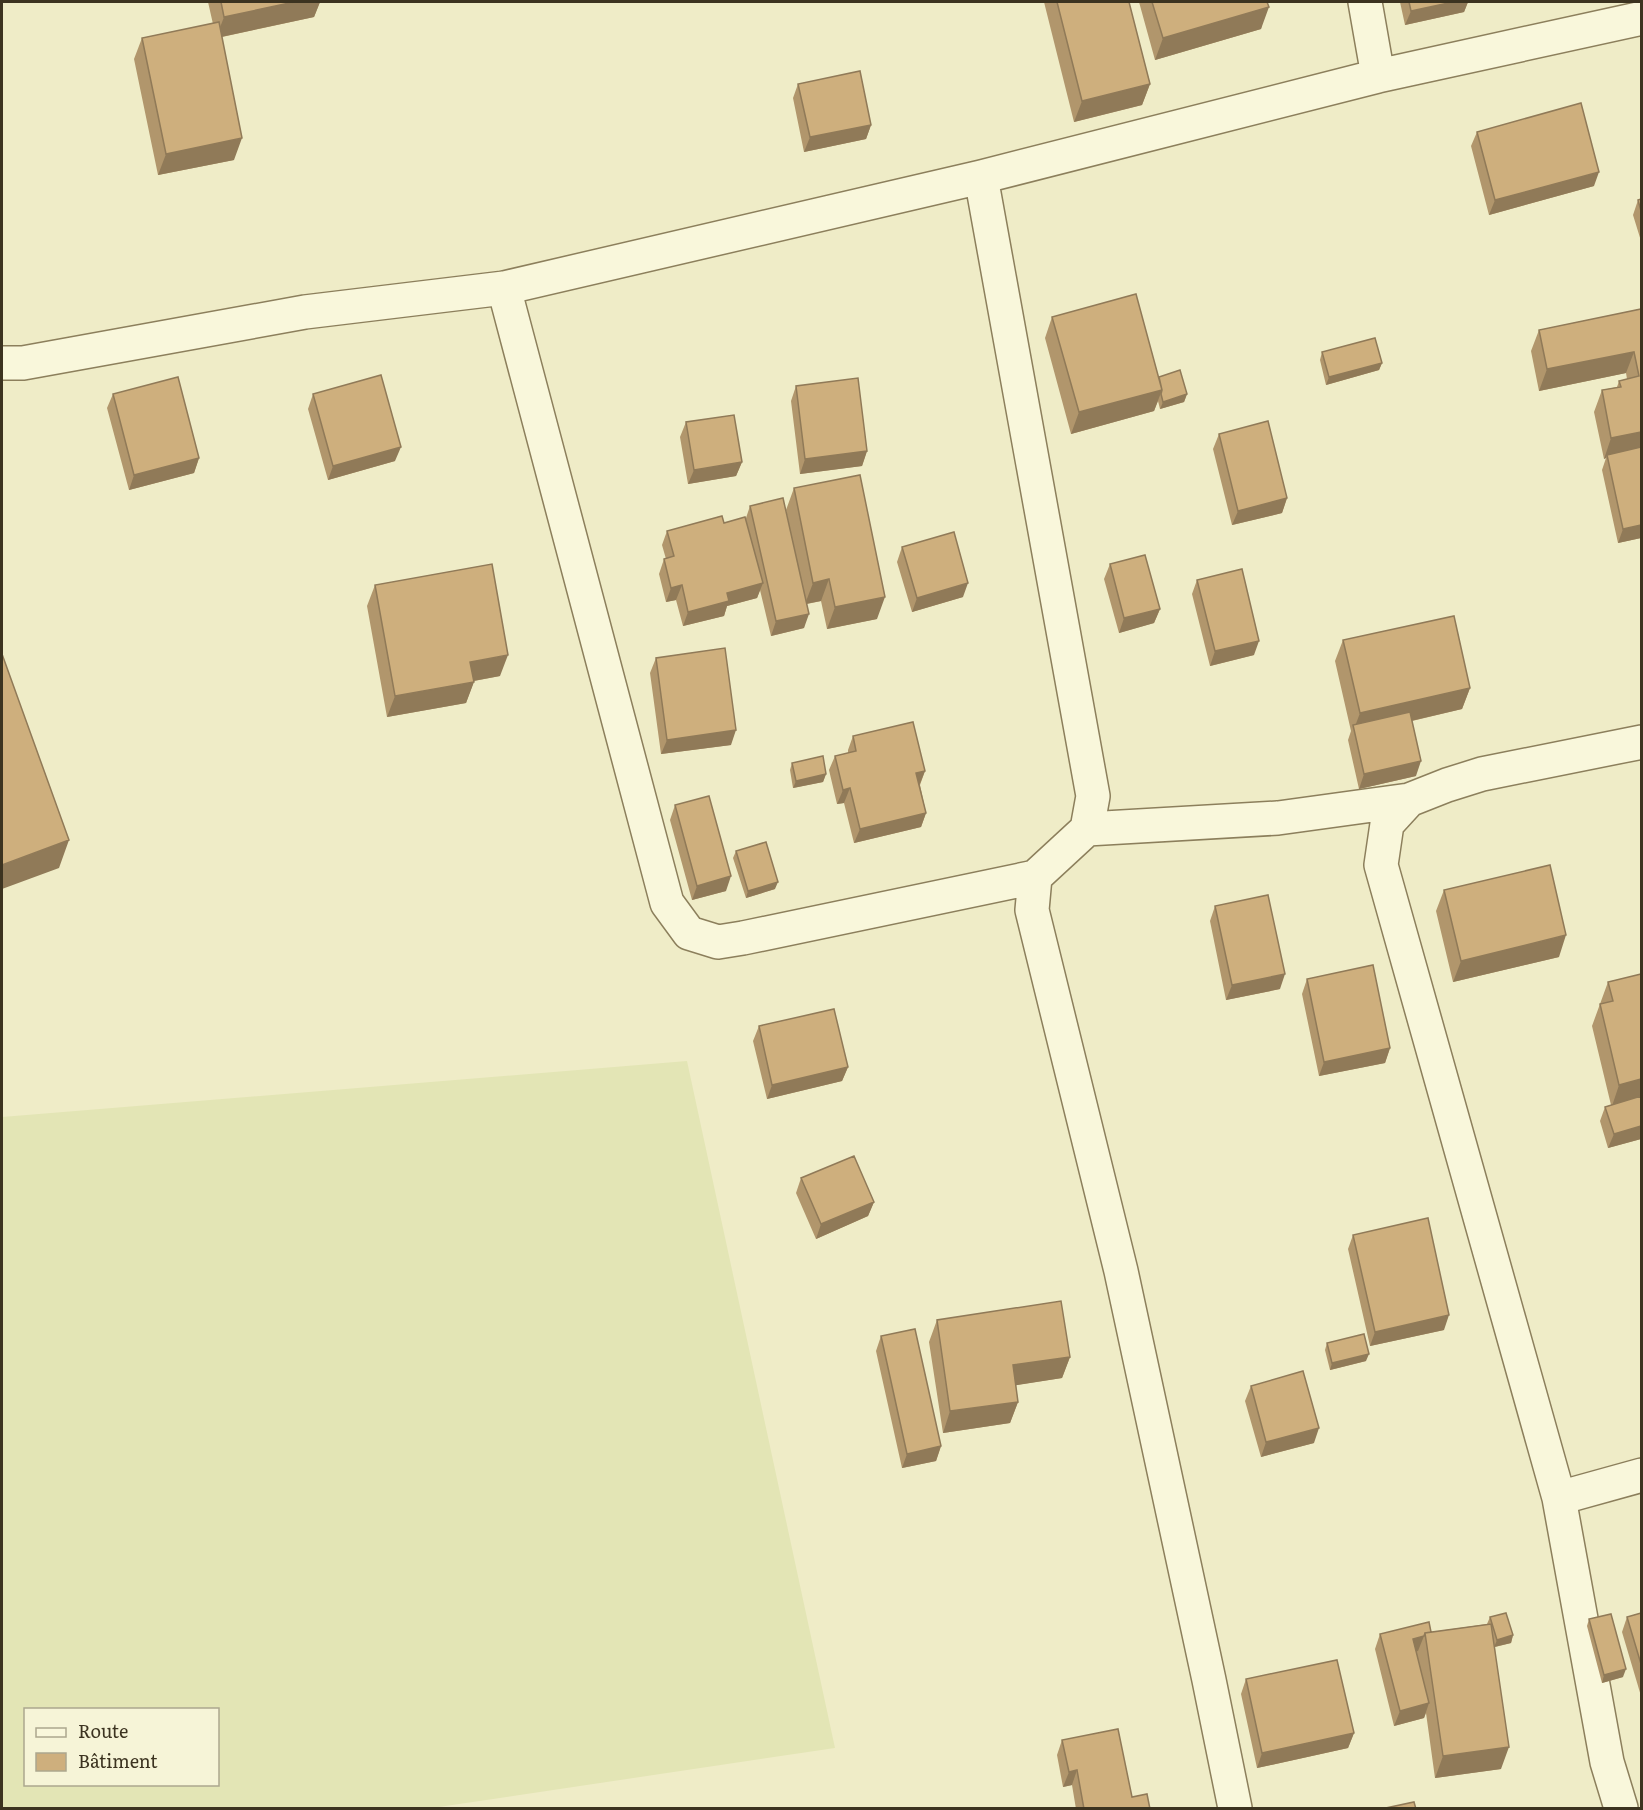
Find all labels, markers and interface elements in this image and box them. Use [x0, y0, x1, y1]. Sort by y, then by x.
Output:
legend [24, 1708, 219, 1786]
text: Route [78, 1717, 128, 1744]
text: Bâtiment [78, 1747, 158, 1774]

